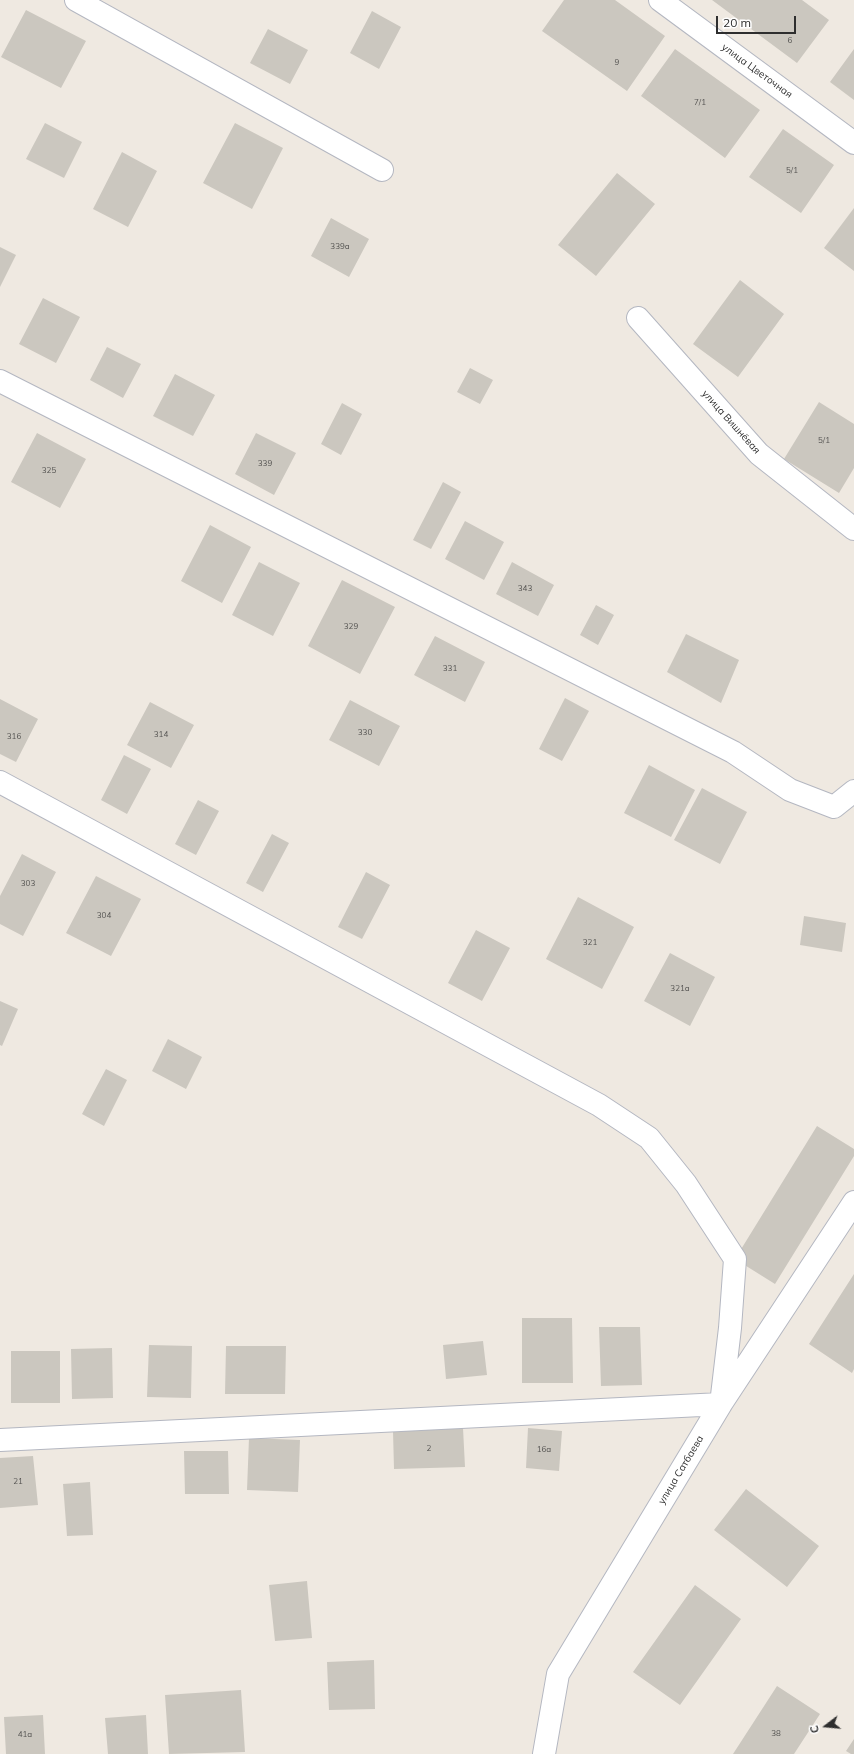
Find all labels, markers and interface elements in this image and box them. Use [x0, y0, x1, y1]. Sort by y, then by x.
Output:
scale bar [718, 8, 798, 34]
text: 20 m [723, 15, 751, 30]
house number: 6 [788, 36, 792, 46]
street label: улица Цветочная [719, 41, 795, 101]
house number: 9 [615, 58, 619, 68]
house number: 7/1 [694, 98, 706, 108]
house number: 5/1 [786, 166, 798, 176]
house number: 339а [330, 242, 350, 252]
street label: улица Вишнёвая [699, 388, 763, 456]
house number: 5/1 [818, 436, 830, 446]
house number: 339 [258, 459, 272, 469]
house number: 325 [42, 466, 56, 476]
house number: 343 [518, 584, 532, 594]
house number: 329 [344, 622, 358, 632]
house number: 331 [443, 664, 457, 674]
house number: 330 [358, 728, 372, 738]
house number: 314 [154, 730, 168, 740]
house number: 316 [7, 732, 21, 742]
house number: 303 [21, 879, 35, 889]
house number: 304 [97, 911, 111, 921]
house number: 321 [583, 938, 597, 948]
house number: 321а [670, 984, 690, 994]
street label: улица Сатбаева [656, 1433, 706, 1507]
house number: 2 [427, 1444, 431, 1454]
house number: 16а [537, 1445, 551, 1455]
house number: 21 [13, 1477, 23, 1487]
north arrow [806, 1706, 846, 1746]
text: С [807, 1724, 822, 1735]
house number: 38 [771, 1729, 781, 1739]
house number: 41а [18, 1730, 32, 1740]

